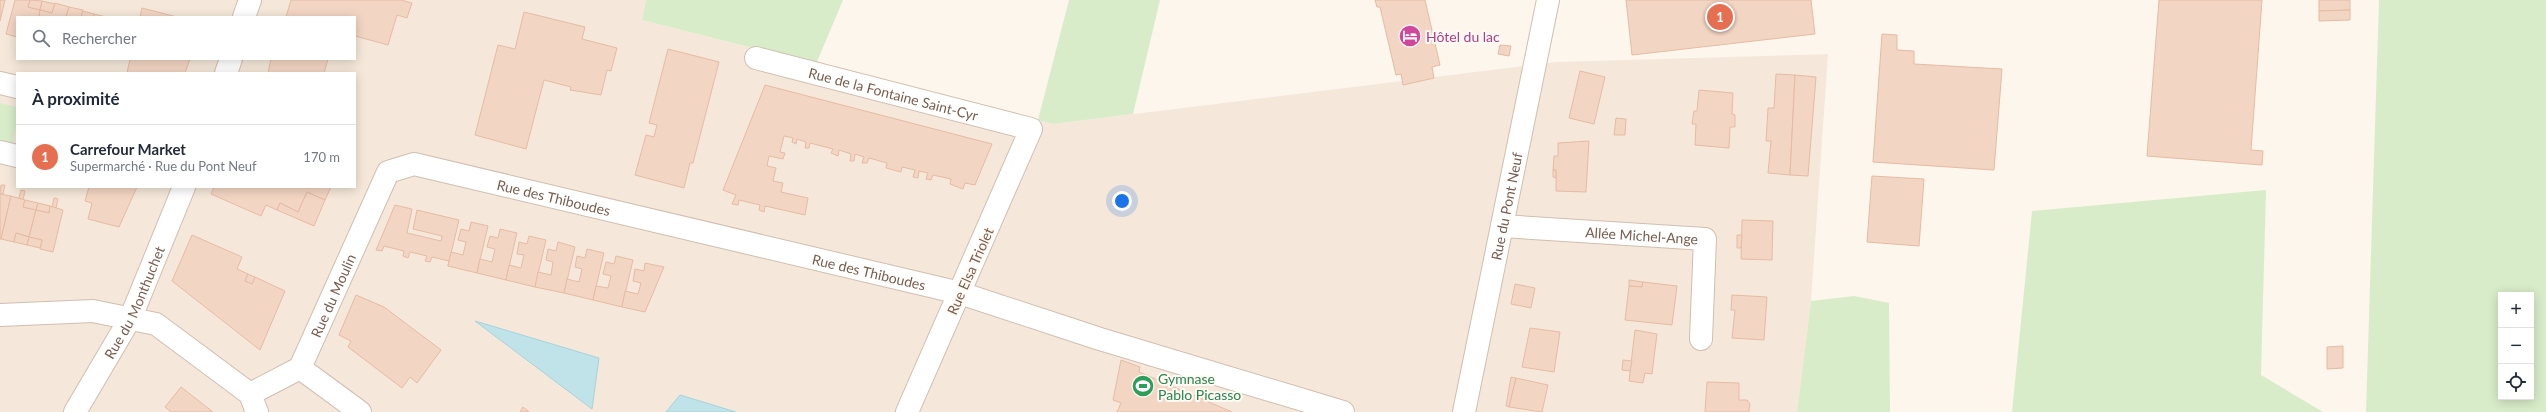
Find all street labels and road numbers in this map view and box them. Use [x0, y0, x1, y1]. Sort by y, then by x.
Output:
street label: Rue de la Fontaine Saint-Cyr [807, 63, 980, 124]
street label: Rue du Pont Neuf [1487, 151, 1525, 262]
street label: Rue des Thiboudes [495, 175, 612, 219]
street label: Allée Michel-Ange [1585, 223, 1699, 247]
street label: Rue Elsa Triolet [943, 225, 997, 317]
street label: Rue du Monthuchet [100, 243, 168, 361]
street label: Rue des Thiboudes [811, 250, 927, 293]
street label: Rue du Moulin [307, 251, 359, 340]

